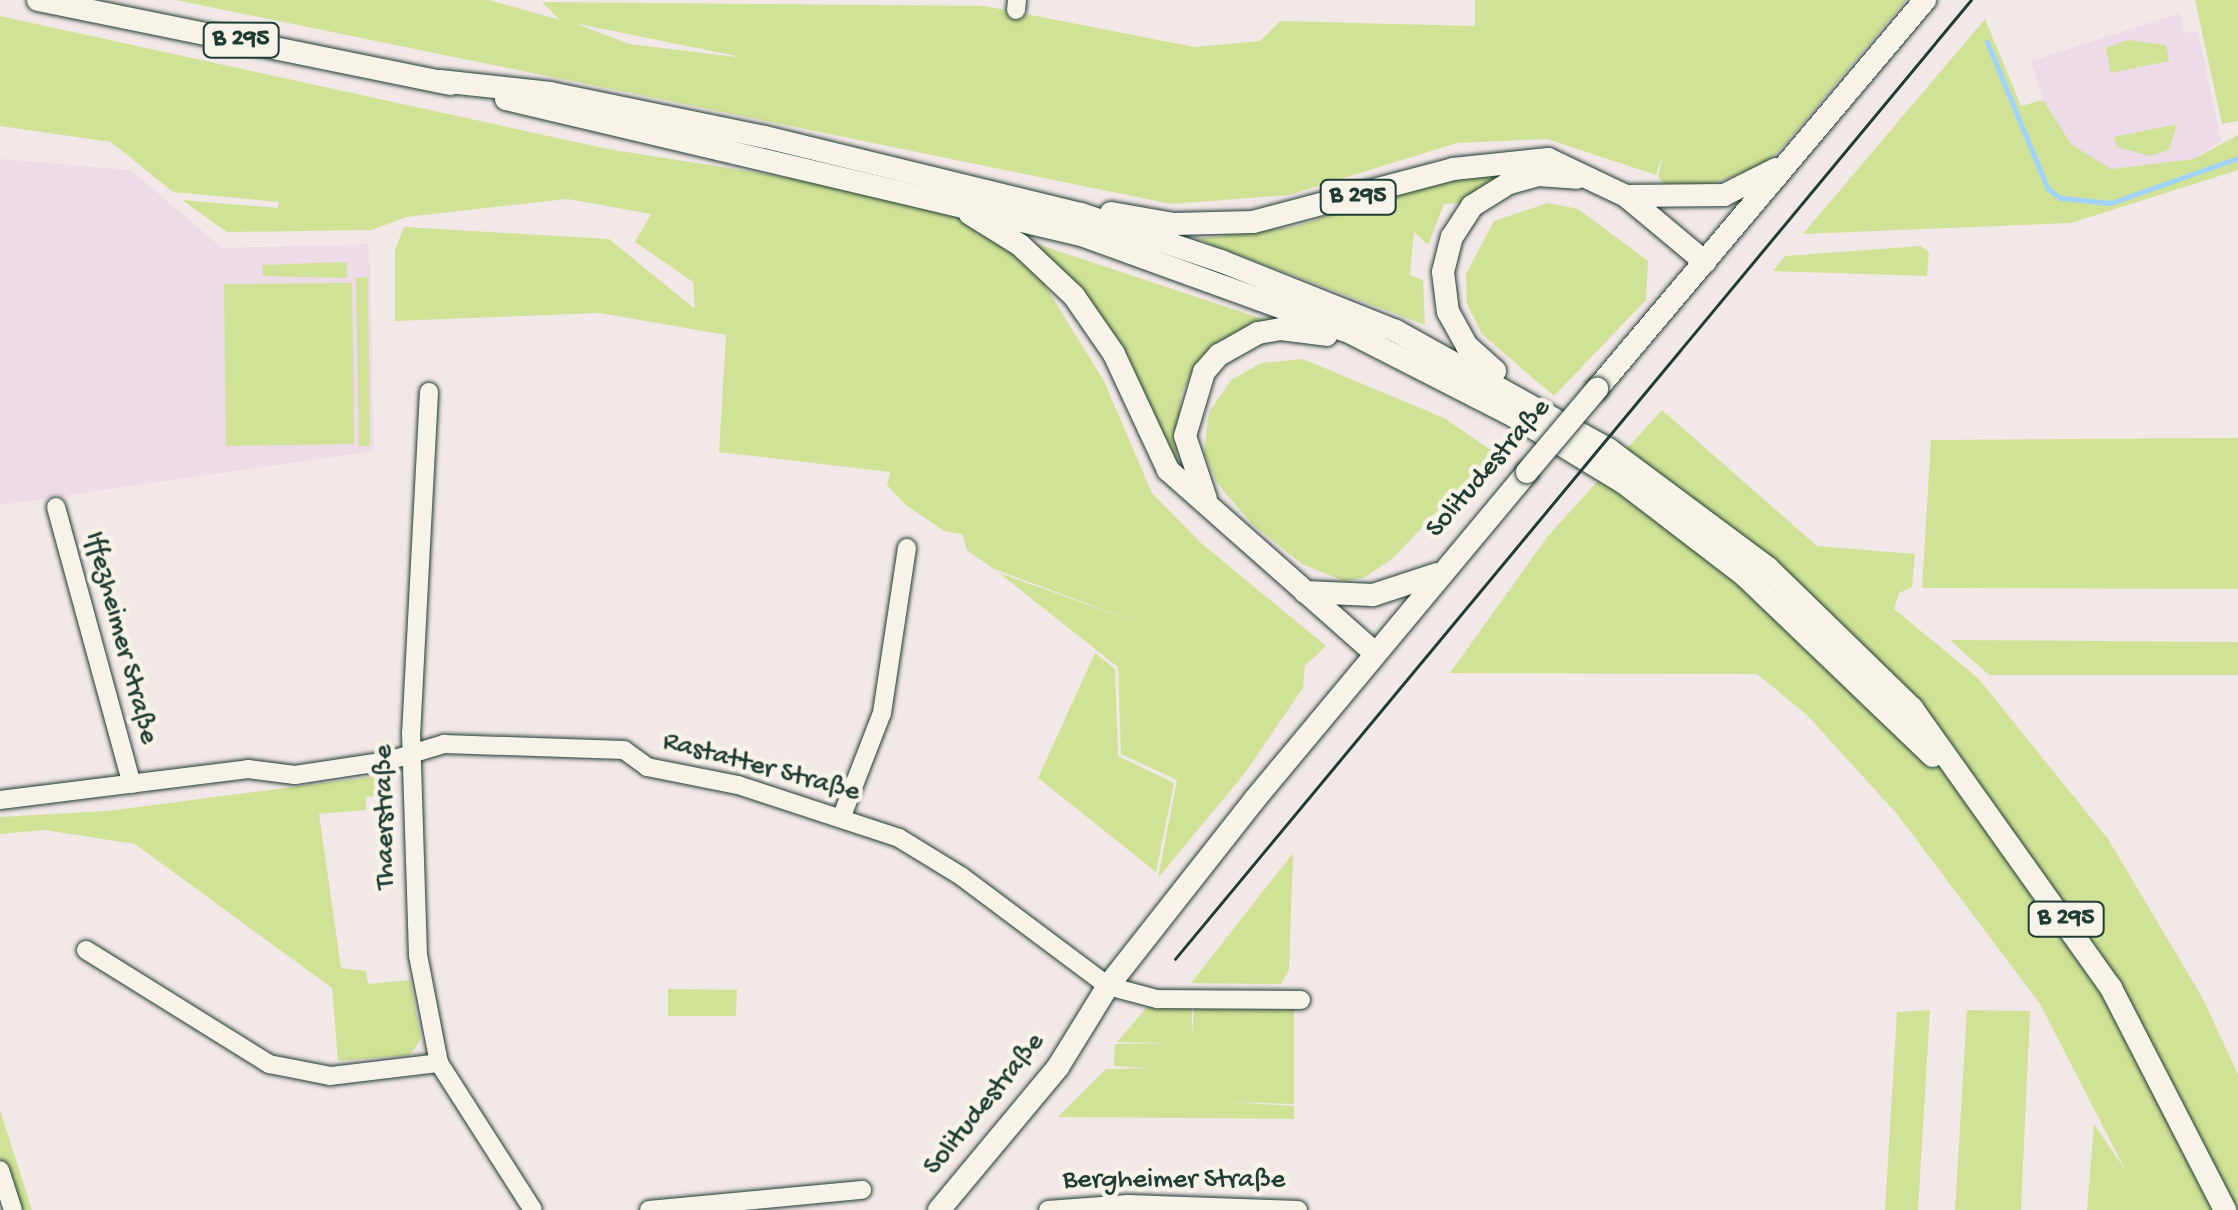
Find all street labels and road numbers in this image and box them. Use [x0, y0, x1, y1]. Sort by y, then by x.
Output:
road number: B 295 [201, 20, 281, 60]
road number: B 295 [1318, 177, 1398, 217]
street label: Solitudestraße [1419, 392, 1559, 546]
street label: Iffezheimer Straße [76, 528, 164, 748]
street label: Rastatter Straße [659, 726, 863, 810]
street label: Thaerstraße [368, 745, 404, 889]
road number: B 295 [2026, 899, 2106, 939]
street label: Solitudestraße [917, 1027, 1053, 1183]
street label: Bergheimer Straße [1063, 1164, 1285, 1198]

